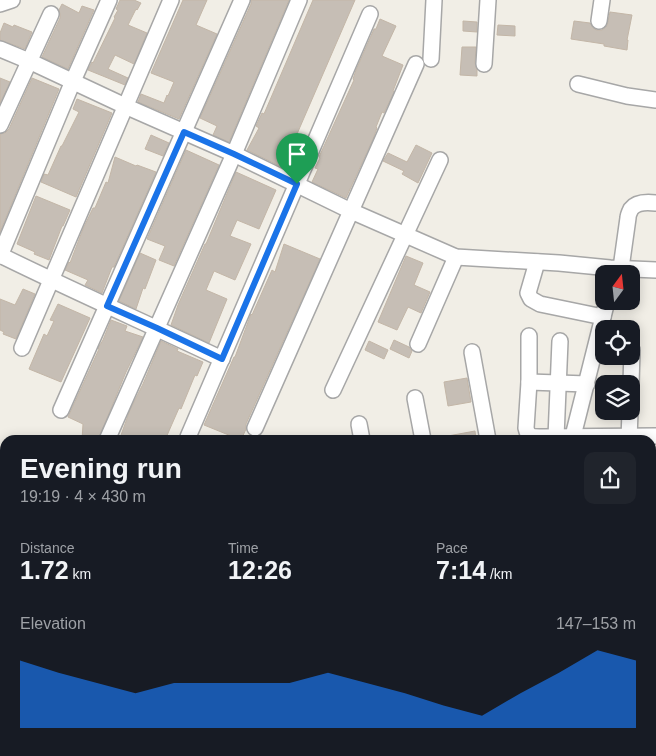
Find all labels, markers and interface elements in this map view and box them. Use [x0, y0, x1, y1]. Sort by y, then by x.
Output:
pin [276, 133, 318, 184]
icon: arrive [283, 140, 311, 168]
north arrow [595, 265, 640, 310]
map controls [595, 265, 640, 420]
button: locate [595, 320, 640, 365]
button: layers [595, 375, 640, 420]
button: share [584, 452, 636, 504]
text: Evening run [20, 453, 182, 484]
text: 19:19 · 4 × 430 m [20, 488, 146, 505]
text: Distance [20, 540, 74, 556]
text: Time [228, 540, 259, 556]
text: Pace [436, 540, 468, 556]
text: 1.72 [20, 556, 69, 584]
text: 12:26 [228, 556, 292, 584]
text: 7:14 [436, 556, 486, 584]
text: km [69, 566, 91, 582]
text: /km [486, 566, 513, 582]
text: Elevation [20, 615, 86, 632]
text: 147–153 m [556, 615, 636, 632]

